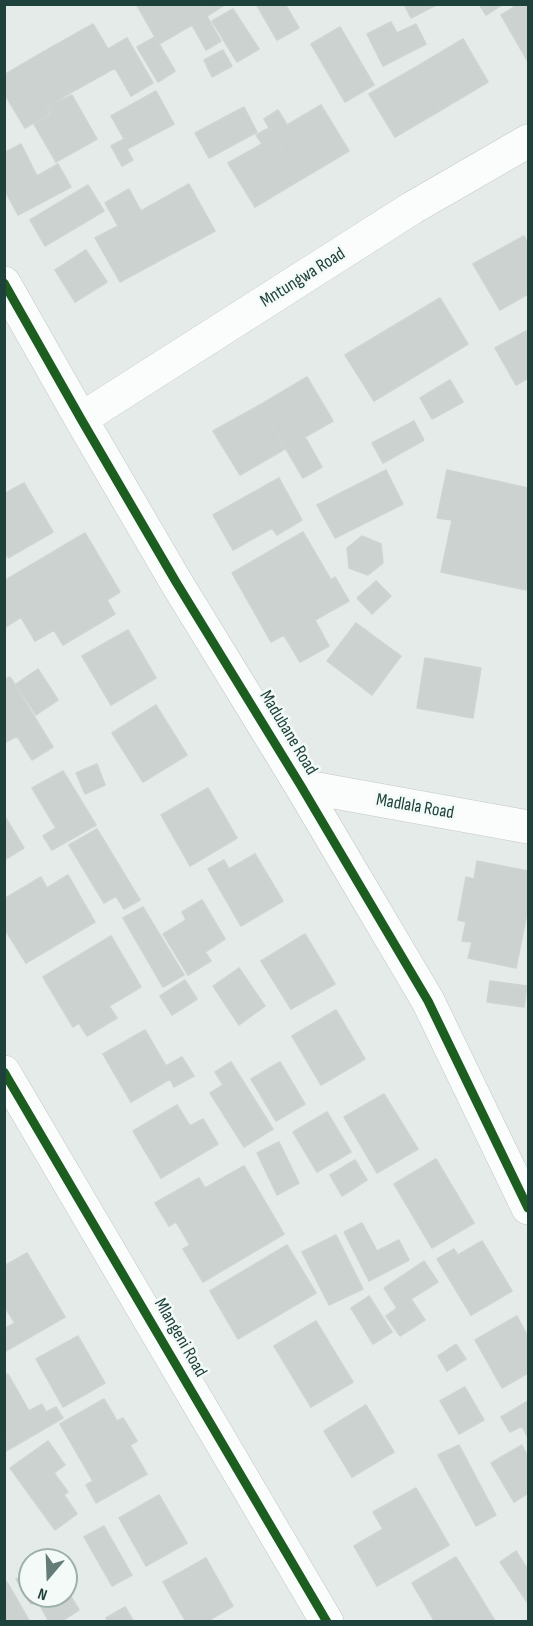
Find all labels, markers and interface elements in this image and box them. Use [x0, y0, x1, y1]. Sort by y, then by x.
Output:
street label: Mntungwa Road [257, 243, 349, 313]
street label: Madubane Road [254, 687, 322, 779]
street label: Madlala Road [374, 790, 456, 824]
street label: Mlangeni Road [149, 1295, 211, 1381]
north arrow [18, 1548, 78, 1608]
text: N [36, 1583, 50, 1604]

